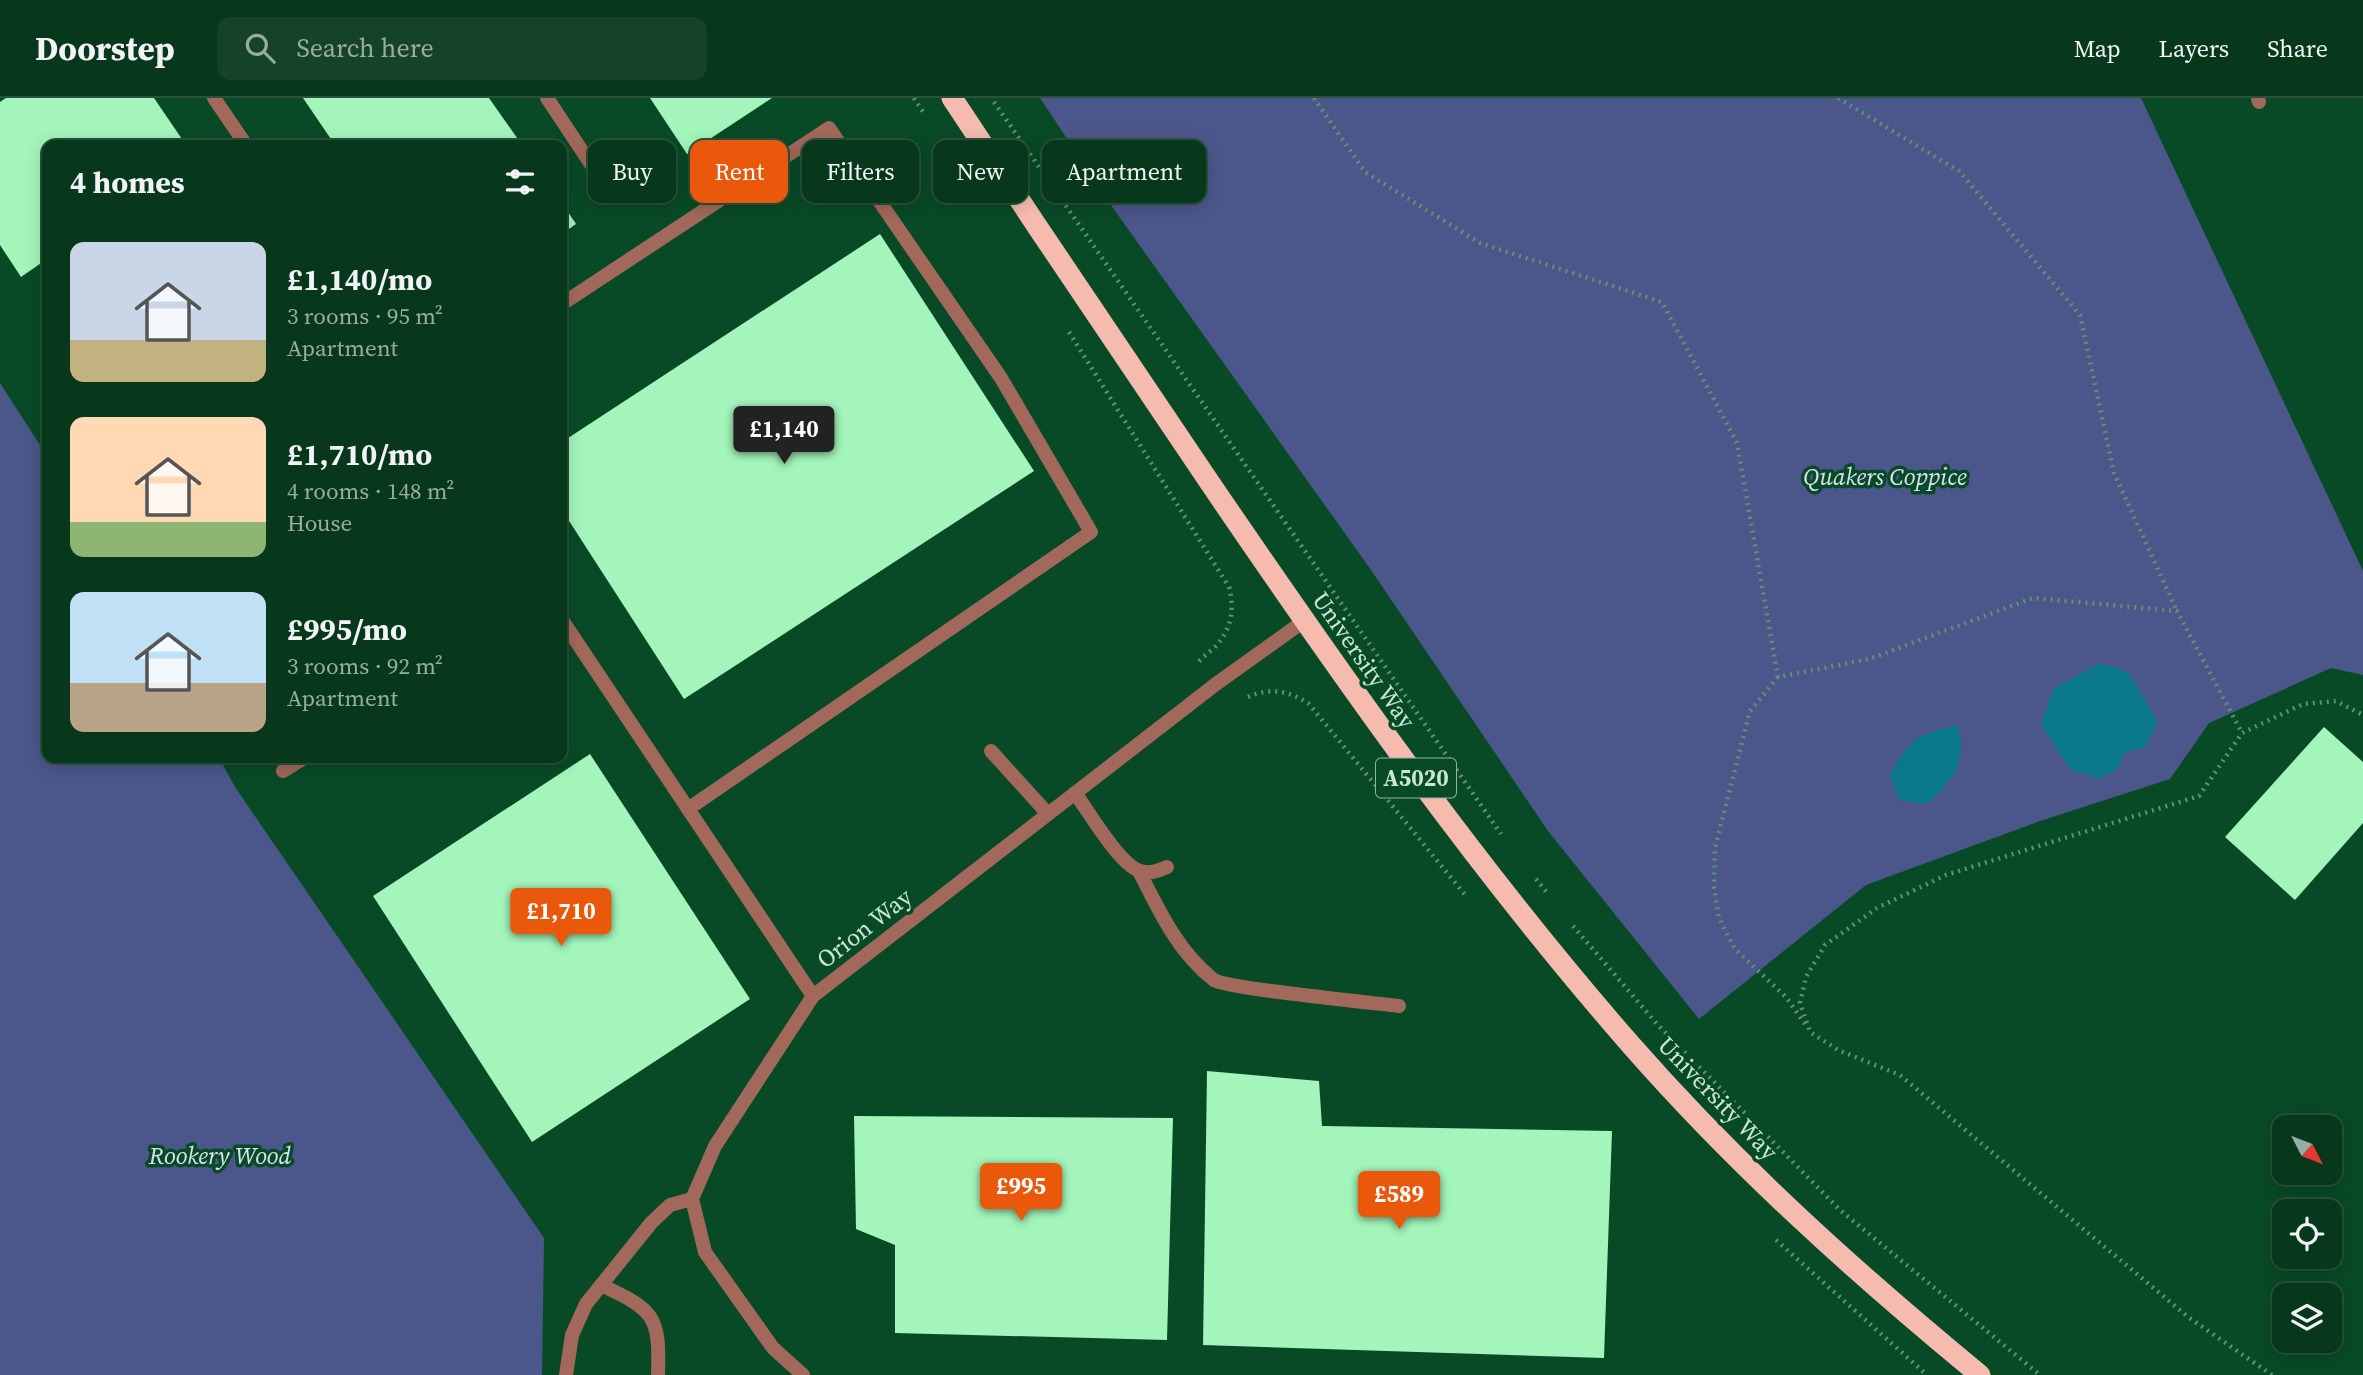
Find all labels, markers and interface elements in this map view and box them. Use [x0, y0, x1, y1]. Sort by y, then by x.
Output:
search box [217, 17, 707, 80]
text: Doorstep [35, 26, 175, 71]
icon: search [241, 29, 279, 67]
text: Search here [297, 30, 434, 66]
text: Map [2074, 32, 2121, 65]
text: Layers [2159, 32, 2229, 65]
text: Share [2267, 32, 2328, 65]
chip: Buy [588, 140, 676, 203]
chip: Rent [690, 140, 788, 203]
chip: Filters [802, 140, 919, 203]
chip: New [933, 140, 1028, 203]
chip: Apartment [1042, 140, 1206, 203]
text: 4 homes [70, 162, 185, 203]
icon: filters [501, 163, 539, 201]
text: £1,140/mo [287, 259, 432, 300]
icon: home [126, 270, 210, 354]
text: 3 rooms · 95 m² [287, 300, 443, 332]
text: Apartment [287, 332, 398, 364]
pin: £1,140 [727, 406, 841, 466]
text: £1,140 [749, 413, 819, 445]
text: £1,710/mo [287, 434, 432, 475]
icon: home [126, 445, 210, 529]
park label: Quakers Coppice [1803, 460, 1967, 493]
text: 4 rooms · 148 m² [287, 475, 454, 507]
text: House [287, 507, 352, 539]
street label: University Way [1305, 585, 1424, 736]
text: £995/mo [287, 609, 407, 650]
icon: home [126, 620, 210, 704]
text: 3 rooms · 92 m² [287, 650, 443, 682]
text: Apartment [287, 682, 398, 714]
road number: A5020 [1376, 758, 1456, 798]
street label: Orion Way [809, 880, 919, 976]
pin: £1,710 [504, 888, 618, 948]
text: £1,710 [526, 895, 596, 927]
street label: University Way [1651, 1029, 1786, 1168]
north arrow [2272, 1115, 2342, 1185]
map controls [2272, 1115, 2342, 1353]
park label: Rookery Wood [148, 1139, 292, 1172]
pin: £995 [980, 1164, 1062, 1223]
text: £995 [996, 1170, 1046, 1202]
pin: £589 [1358, 1172, 1440, 1231]
text: £589 [1374, 1178, 1424, 1210]
button: locate [2272, 1199, 2342, 1269]
button: layers [2272, 1283, 2342, 1353]

